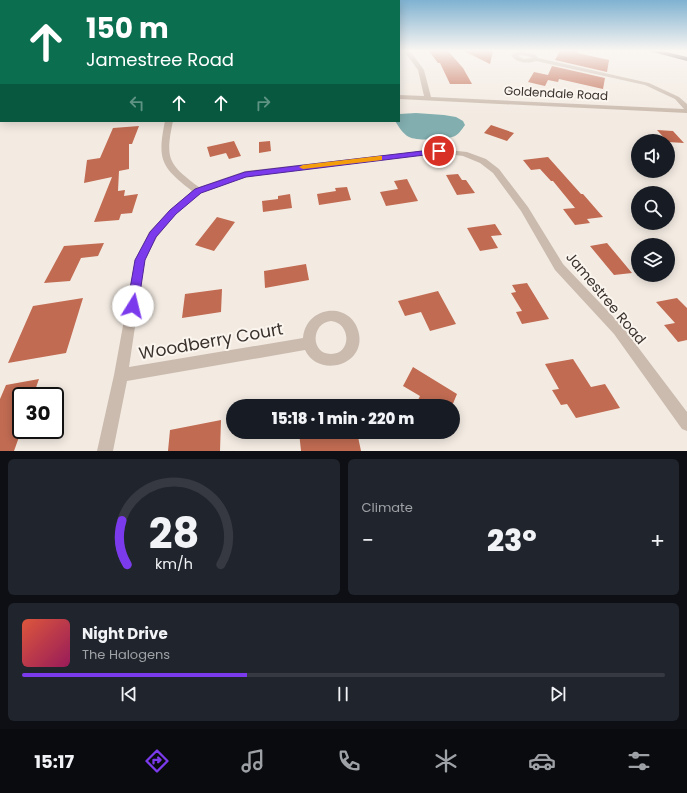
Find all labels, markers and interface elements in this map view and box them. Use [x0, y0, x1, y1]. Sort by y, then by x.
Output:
text: 150 m [86, 9, 169, 48]
icon: ahead [20, 16, 72, 68]
text: Jamestree Road [86, 47, 234, 72]
street label: Goldendale Road [504, 82, 608, 104]
icon: left [126, 92, 148, 114]
icon: ahead [168, 92, 190, 114]
icon: ahead [210, 92, 232, 114]
icon: right [252, 92, 274, 114]
pin [422, 134, 456, 168]
map controls [631, 134, 675, 282]
button: sound [631, 134, 675, 178]
icon: arrive [428, 140, 450, 162]
button: search [631, 186, 675, 230]
button: layers [631, 238, 675, 282]
street label: Jamestree Road [561, 247, 651, 349]
position arrow [112, 285, 154, 327]
street label: Woodberry Court [137, 316, 285, 366]
speed limit sign: 30 [12, 387, 64, 439]
text: 15:18 · 1 min · 220 m [272, 408, 414, 429]
text: Climate [362, 498, 413, 517]
text: 28 [148, 504, 199, 563]
text: 23° [487, 519, 537, 562]
text: − [362, 525, 374, 556]
text: + [650, 525, 665, 556]
text: km/h [155, 554, 193, 574]
text: Night Drive [82, 623, 168, 644]
text: The Halogens [82, 645, 170, 664]
icon: previous [118, 683, 140, 705]
icon: pause [332, 683, 354, 705]
icon: next [547, 683, 569, 705]
icon: directions [143, 747, 171, 775]
icon: music [239, 747, 267, 775]
icon: phone [335, 747, 363, 775]
icon: climate [432, 747, 460, 775]
icon: car [528, 747, 556, 775]
icon: filters [625, 747, 653, 775]
text: 15:17 [34, 749, 74, 774]

